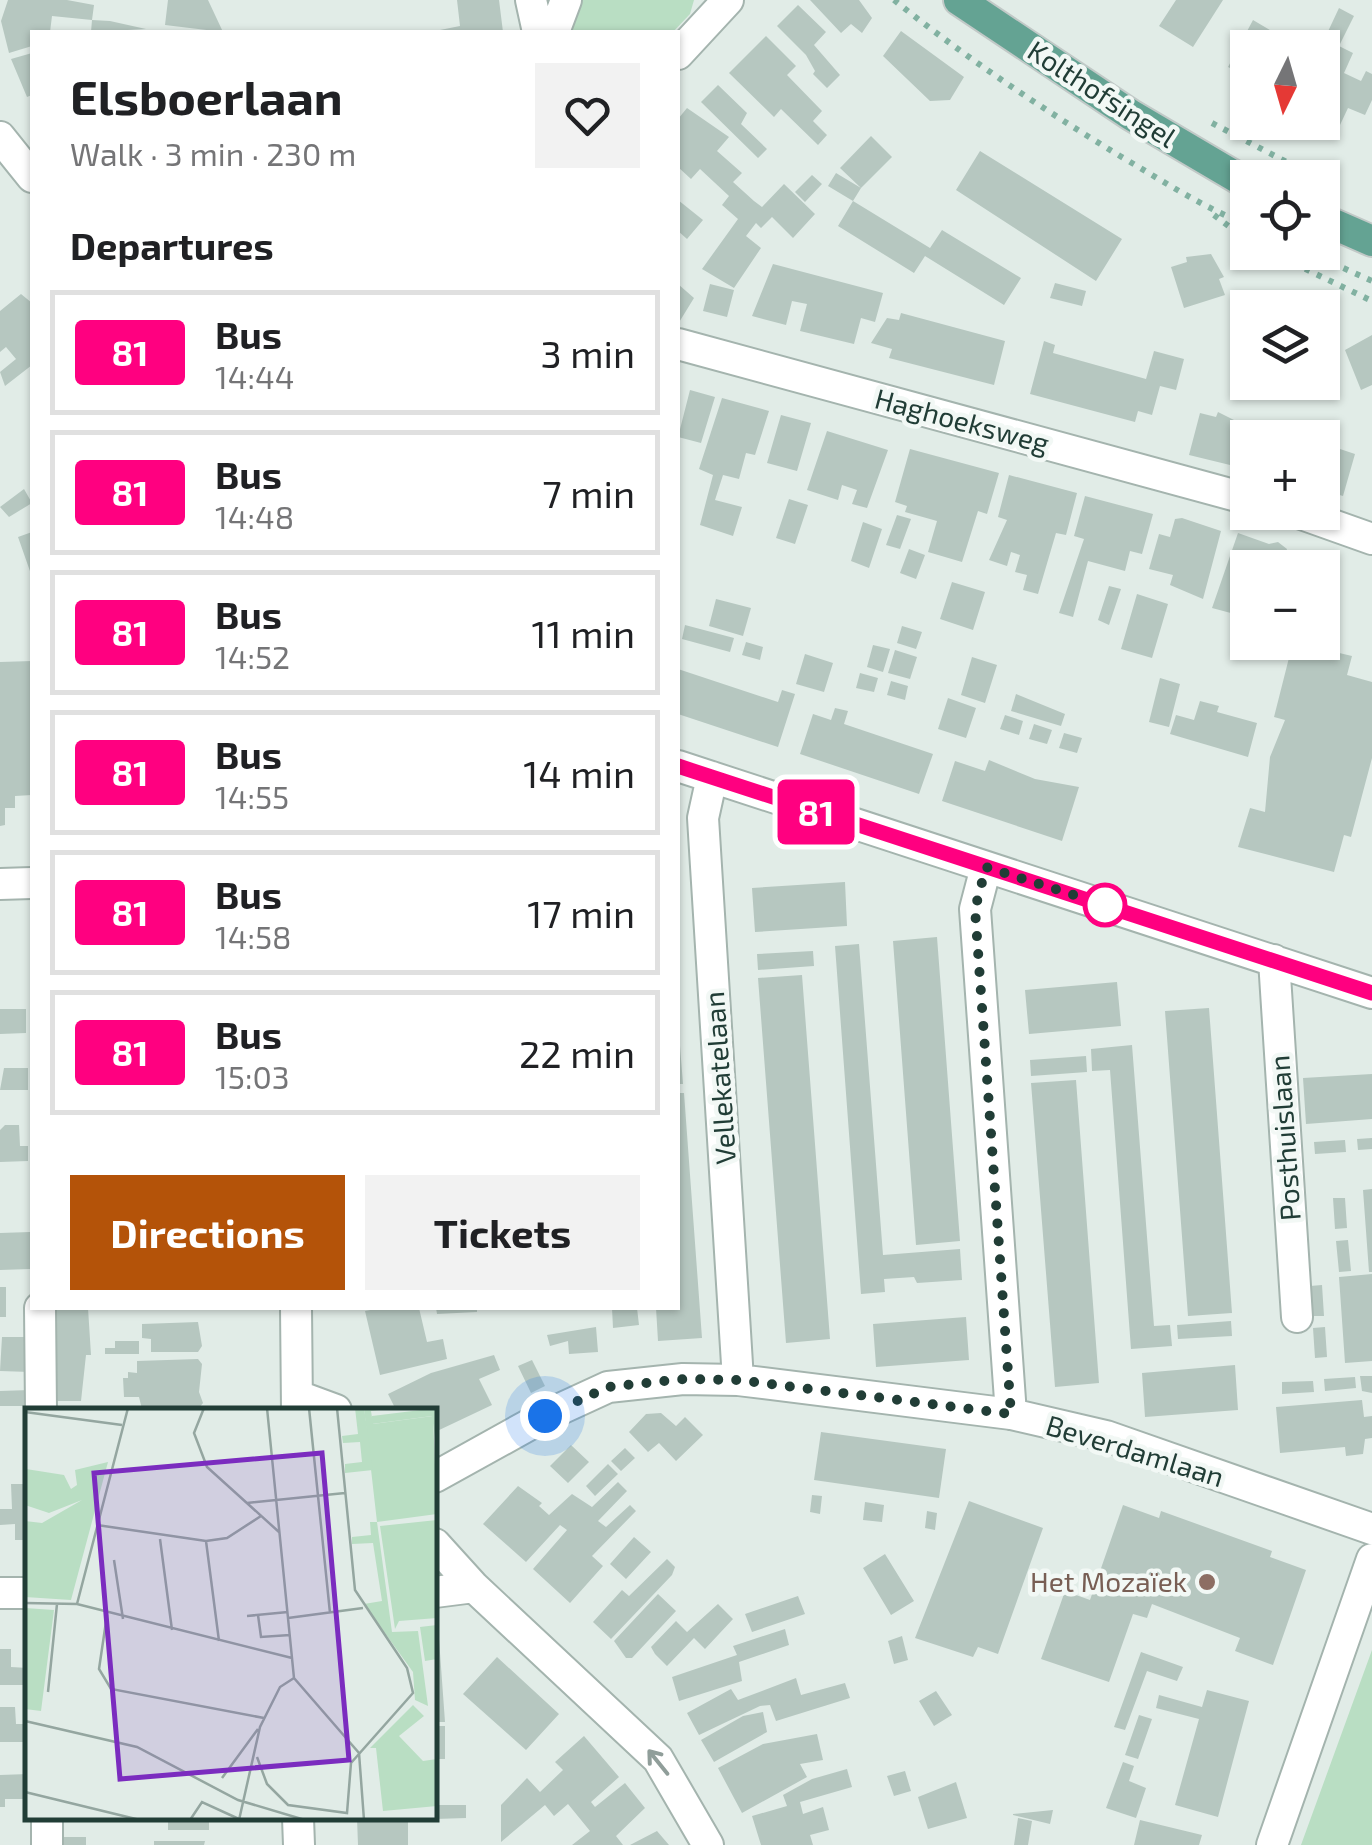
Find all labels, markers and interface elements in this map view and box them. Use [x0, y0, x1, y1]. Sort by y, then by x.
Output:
north arrow [1230, 30, 1340, 140]
map controls [1230, 30, 1340, 660]
street label: Kolthofsingel [1022, 33, 1184, 154]
button: heart [535, 63, 640, 168]
text: Elsboerlaan [70, 67, 343, 125]
text: Walk · 3 min · 230 m [70, 134, 356, 172]
button: locate [1230, 160, 1340, 270]
text: Departures [70, 222, 274, 268]
button: layers [1230, 290, 1340, 400]
text: Bus [215, 311, 282, 357]
text: 3 min [541, 330, 635, 376]
text: 81 [112, 331, 148, 373]
text: 14:44 [215, 357, 294, 395]
street label: Haghoeksweg [871, 380, 1053, 460]
button: + [1230, 420, 1340, 530]
text: Bus [215, 451, 282, 497]
text: 7 min [542, 470, 635, 516]
text: 81 [112, 471, 148, 513]
text: 14:48 [215, 497, 294, 535]
button: − [1230, 550, 1340, 660]
text: Bus [215, 591, 282, 637]
text: 11 min [531, 610, 635, 656]
text: 81 [112, 611, 148, 653]
text: 14:52 [215, 637, 290, 675]
text: Bus [215, 731, 282, 777]
text: 14 min [523, 750, 635, 796]
text: 81 [112, 751, 148, 793]
text: 14:55 [215, 777, 289, 815]
line badge: 81 [771, 780, 861, 844]
text: 81 [798, 791, 834, 833]
text: Bus [215, 871, 282, 917]
unlabelled marker [1084, 884, 1126, 926]
text: 17 min [527, 890, 635, 936]
text: 81 [112, 891, 148, 933]
text: 14:58 [215, 917, 292, 955]
street label: Vellekatelaan [696, 990, 742, 1166]
text: Bus [215, 1011, 282, 1057]
text: 22 min [519, 1030, 635, 1076]
text: 81 [112, 1031, 148, 1073]
street label: Posthuislaan [1261, 1054, 1307, 1222]
text: 15:03 [215, 1057, 290, 1095]
button: Directions [70, 1175, 345, 1290]
button: Tickets [365, 1175, 640, 1290]
your location [520, 1391, 570, 1441]
street label: Beverdamlaan [1042, 1407, 1228, 1493]
inset map [25, 1408, 438, 1820]
place label: Het Mozaïek [1030, 1564, 1187, 1598]
marker: Het Mozaïek [1196, 1571, 1218, 1593]
one-way arrow [647, 1749, 669, 1775]

